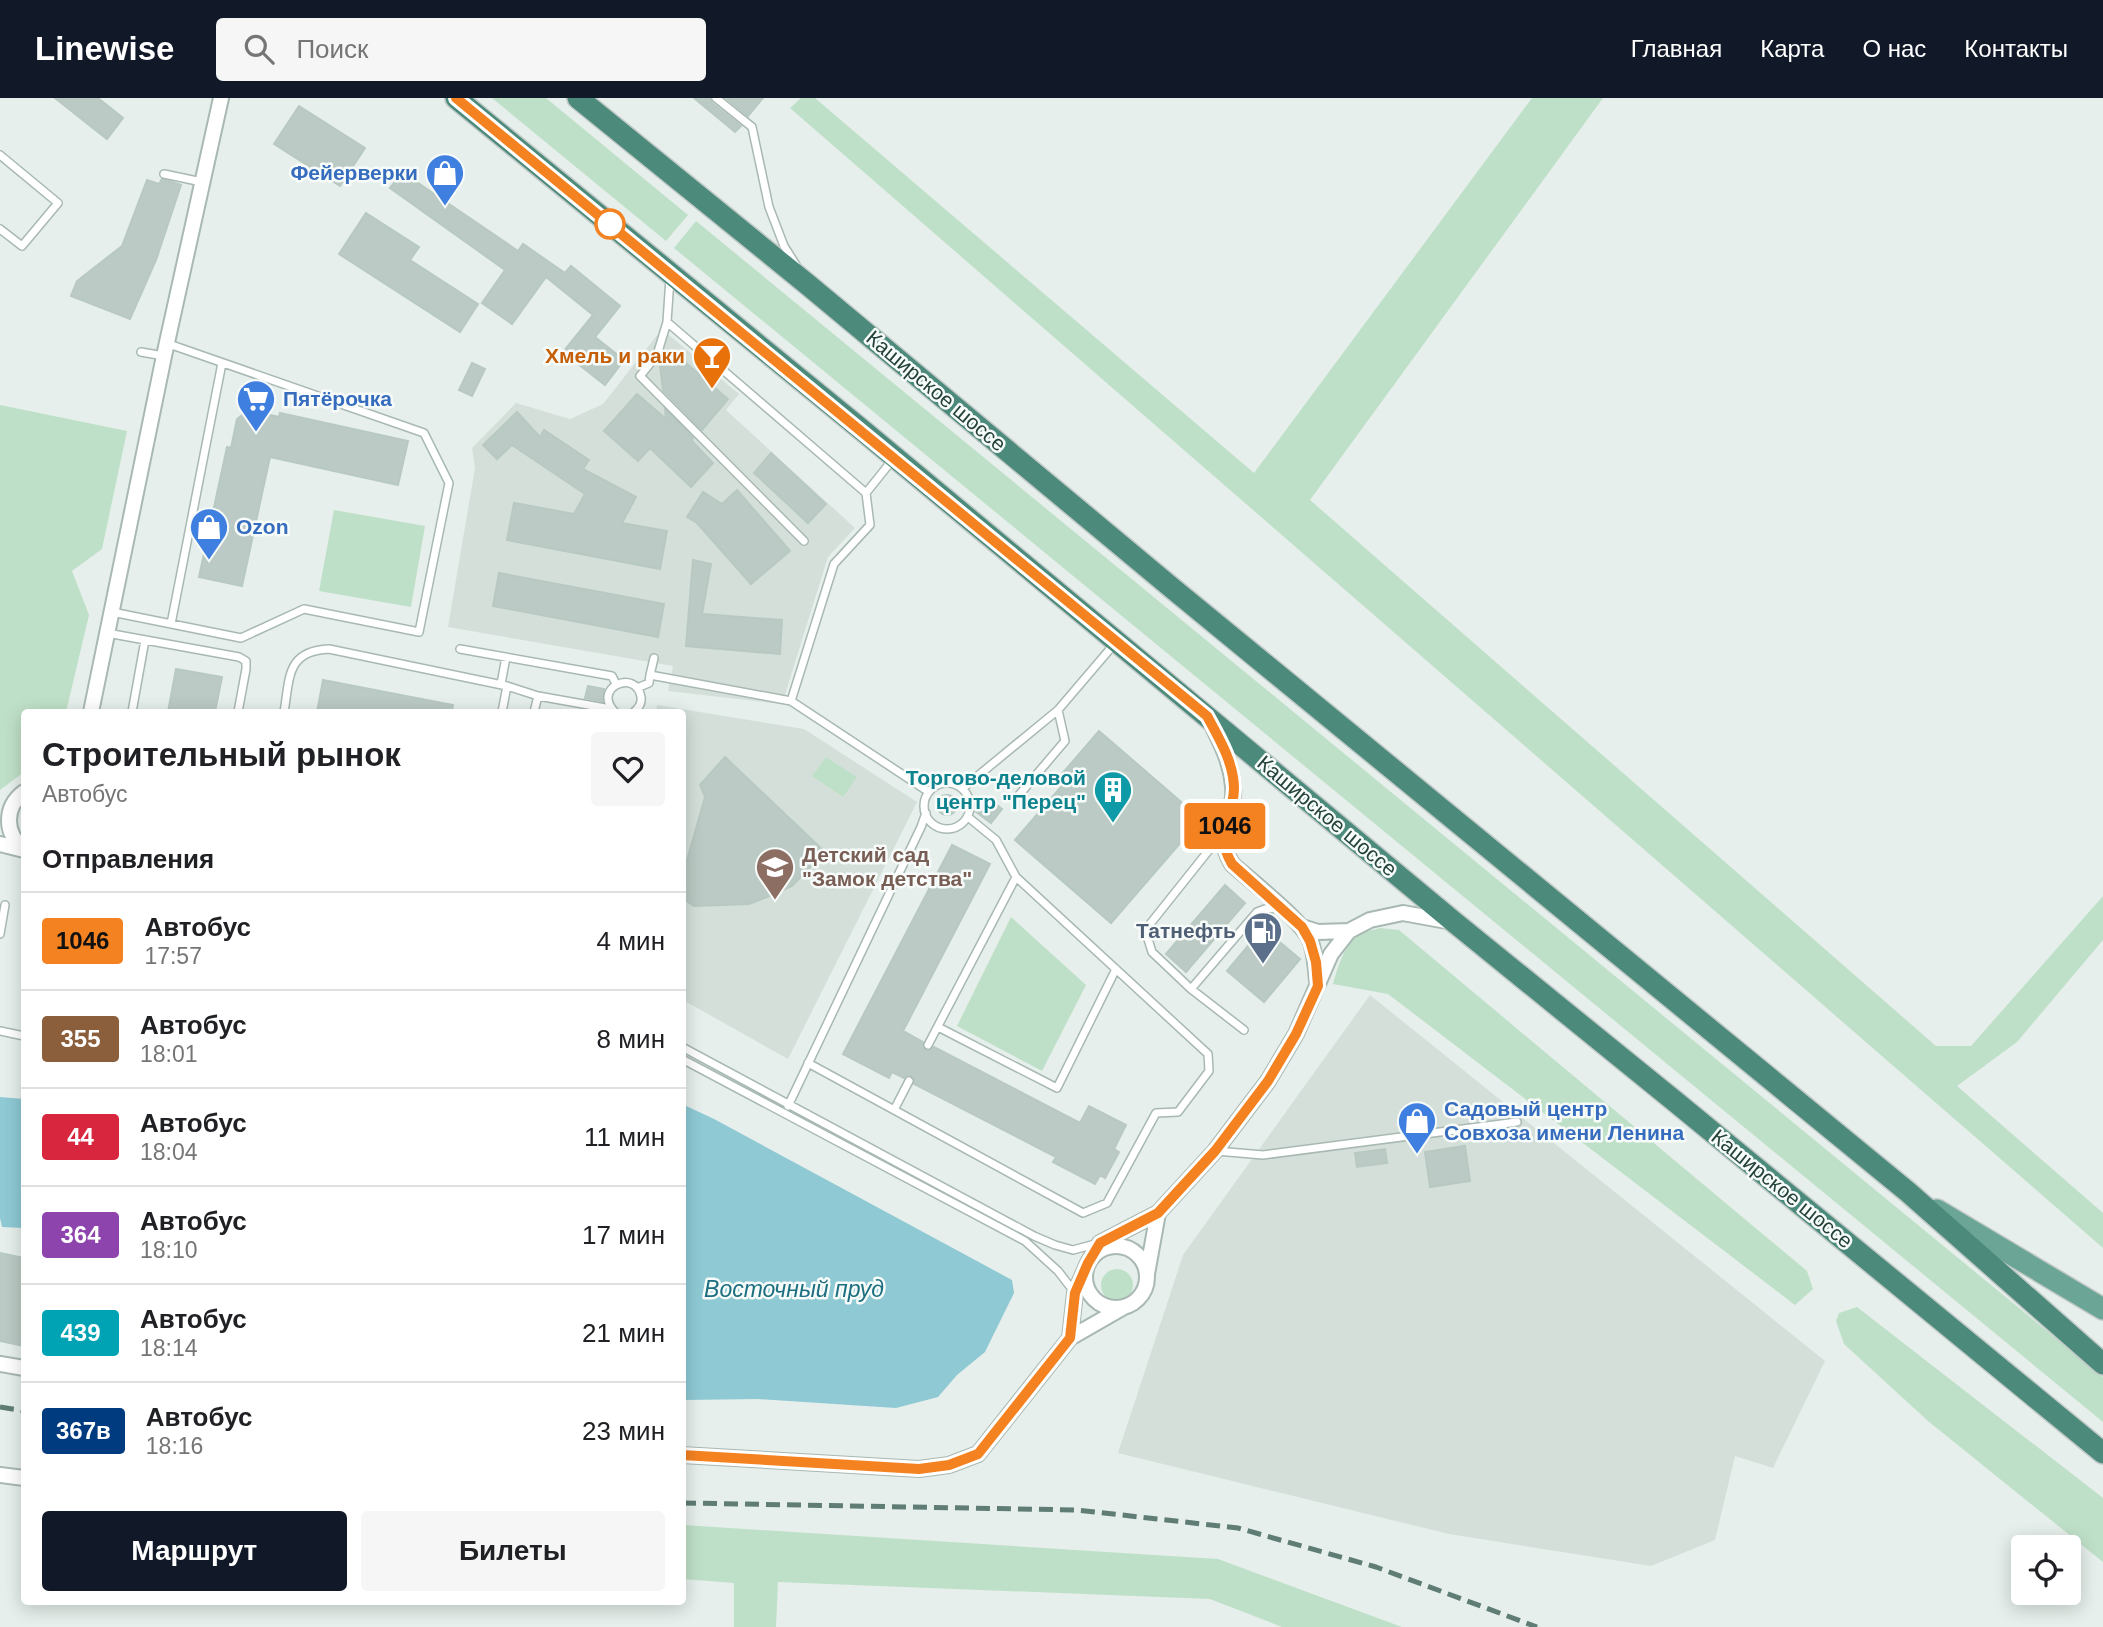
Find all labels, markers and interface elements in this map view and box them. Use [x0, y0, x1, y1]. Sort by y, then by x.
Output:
search box [216, 18, 706, 81]
text: Linewise [35, 30, 174, 67]
icon: search [240, 30, 278, 68]
text: Поиск [296, 34, 368, 64]
text: Главная [1631, 35, 1722, 62]
text: Карта [1760, 35, 1824, 62]
text: О нас [1862, 35, 1926, 62]
text: Контакты [1964, 35, 2068, 62]
shop icon: Фейерверки [424, 152, 466, 207]
place label: Фейерверки [290, 161, 418, 184]
unlabelled marker [595, 209, 625, 239]
street label: Каширское шоссе [862, 326, 1011, 456]
bar icon: Хмель и раки [691, 335, 733, 390]
place label: Хмель и раки [545, 344, 685, 367]
supermarket icon: Пятёрочка [235, 378, 277, 433]
place label: Пятёрочка [283, 387, 392, 410]
shop icon: Ozon [188, 506, 230, 561]
place label: Ozon [236, 515, 289, 538]
button: heart [591, 732, 665, 806]
text: Строительный рынок [42, 736, 401, 773]
street label: Каширское шоссе [1253, 751, 1402, 881]
place label: Торгово-деловой центр "Перец" [906, 766, 1086, 813]
building icon: Торгово-деловой центр "Перец" [1092, 769, 1134, 824]
text: Автобус [42, 781, 128, 807]
line badge: 1046 [1176, 803, 1274, 849]
text: 1046 [1198, 812, 1252, 839]
place label: Детский сад "Замок детства" [802, 843, 972, 890]
text: Отправления [42, 844, 214, 874]
school or university icon: Детский сад "Замок детства" [754, 846, 796, 901]
fuel station icon: Татнефть [1242, 910, 1284, 965]
text: Автобус [144, 912, 251, 942]
place label: Татнефть [1136, 919, 1236, 942]
text: 4 мин [597, 926, 665, 956]
text: 1046 [56, 927, 109, 954]
text: 17:57 [144, 943, 202, 969]
text: Автобус [140, 1010, 247, 1040]
text: 8 мин [597, 1024, 665, 1054]
text: 355 [60, 1025, 101, 1052]
text: 18:01 [140, 1041, 198, 1067]
place label: Садовый центр Совхоза имени Ленина [1444, 1097, 1685, 1144]
shop icon: Садовый центр Совхоза имени Ленина [1396, 1100, 1438, 1155]
text: Автобус [140, 1108, 247, 1138]
text: 11 мин [584, 1122, 665, 1152]
text: 44 [67, 1123, 94, 1150]
street label: Каширское шоссе [1707, 1125, 1857, 1252]
text: 18:04 [140, 1139, 198, 1165]
text: Автобус [140, 1206, 247, 1236]
text: 17 мин [582, 1220, 665, 1250]
text: 364 [60, 1221, 101, 1248]
text: 18:10 [140, 1237, 198, 1263]
water label: Восточный пруд [704, 1276, 884, 1302]
text: Автобус [140, 1304, 247, 1334]
text: 21 мин [582, 1318, 665, 1348]
text: 439 [60, 1319, 101, 1346]
text: 18:14 [140, 1335, 198, 1361]
text: Автобус [146, 1402, 252, 1432]
text: 23 мин [582, 1416, 665, 1446]
text: 367в [56, 1417, 111, 1444]
text: 18:16 [146, 1433, 203, 1459]
button: Маршрут [42, 1511, 347, 1591]
button: Билеты [361, 1511, 665, 1591]
map controls [2011, 1535, 2081, 1605]
button: locate [2011, 1535, 2081, 1605]

